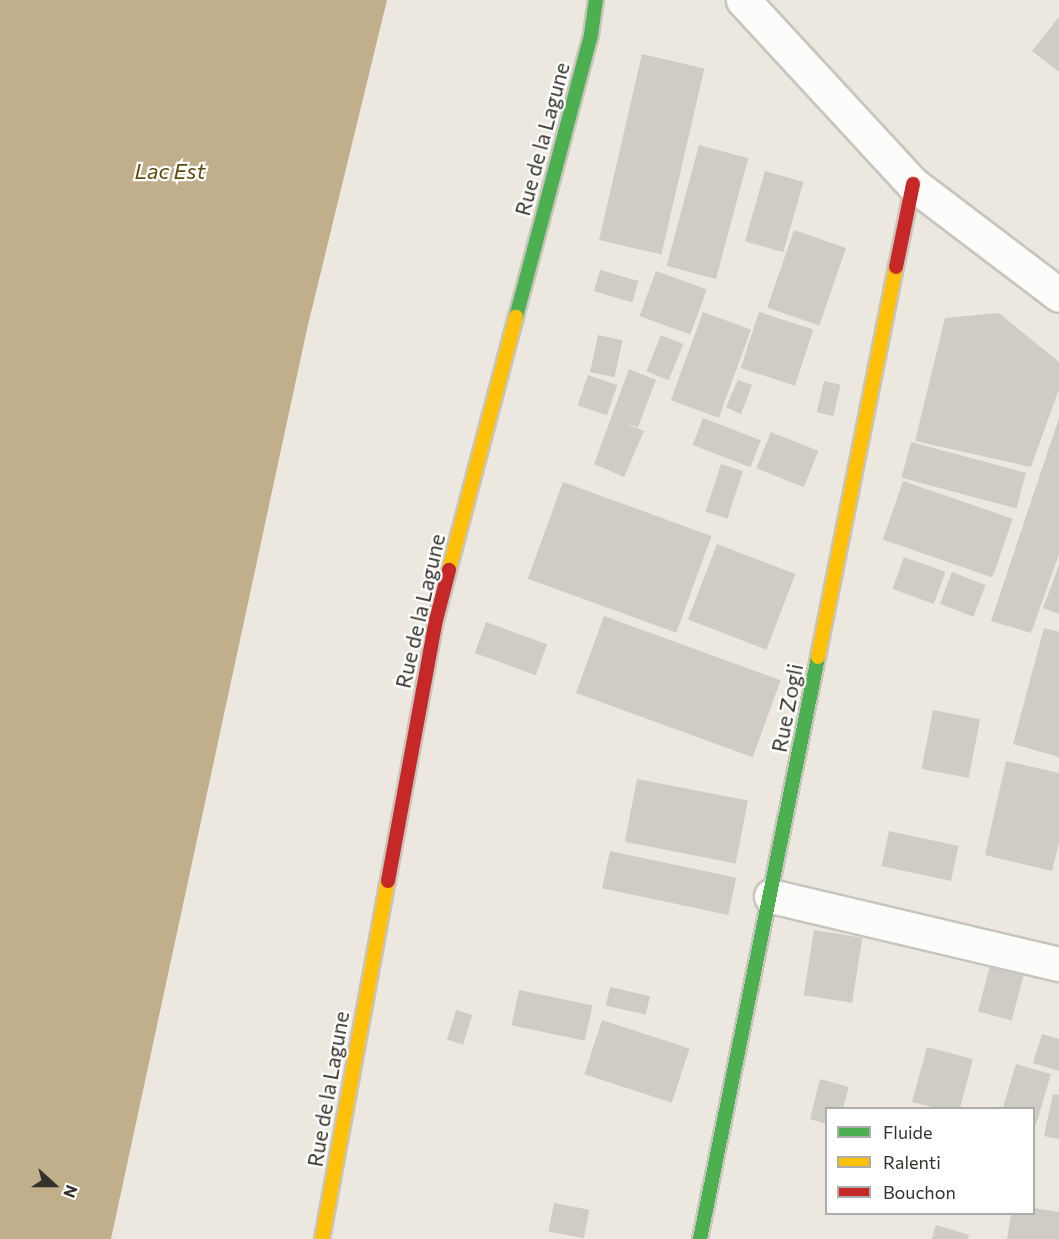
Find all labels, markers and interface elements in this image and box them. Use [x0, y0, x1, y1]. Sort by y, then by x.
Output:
street label: Rue de la Lagune [509, 60, 575, 218]
water label: Lac Est [134, 158, 206, 184]
street label: Rue de la Lagune [390, 531, 450, 691]
street label: Rue Zogli [766, 662, 808, 754]
street label: Rue de la Lagune [302, 1009, 354, 1169]
legend [825, 1107, 1035, 1215]
text: Fluide [883, 1121, 932, 1143]
text: Ralenti [883, 1151, 941, 1173]
north arrow [24, 1155, 84, 1215]
text: Bouchon [883, 1181, 956, 1203]
text: N [60, 1183, 82, 1201]

